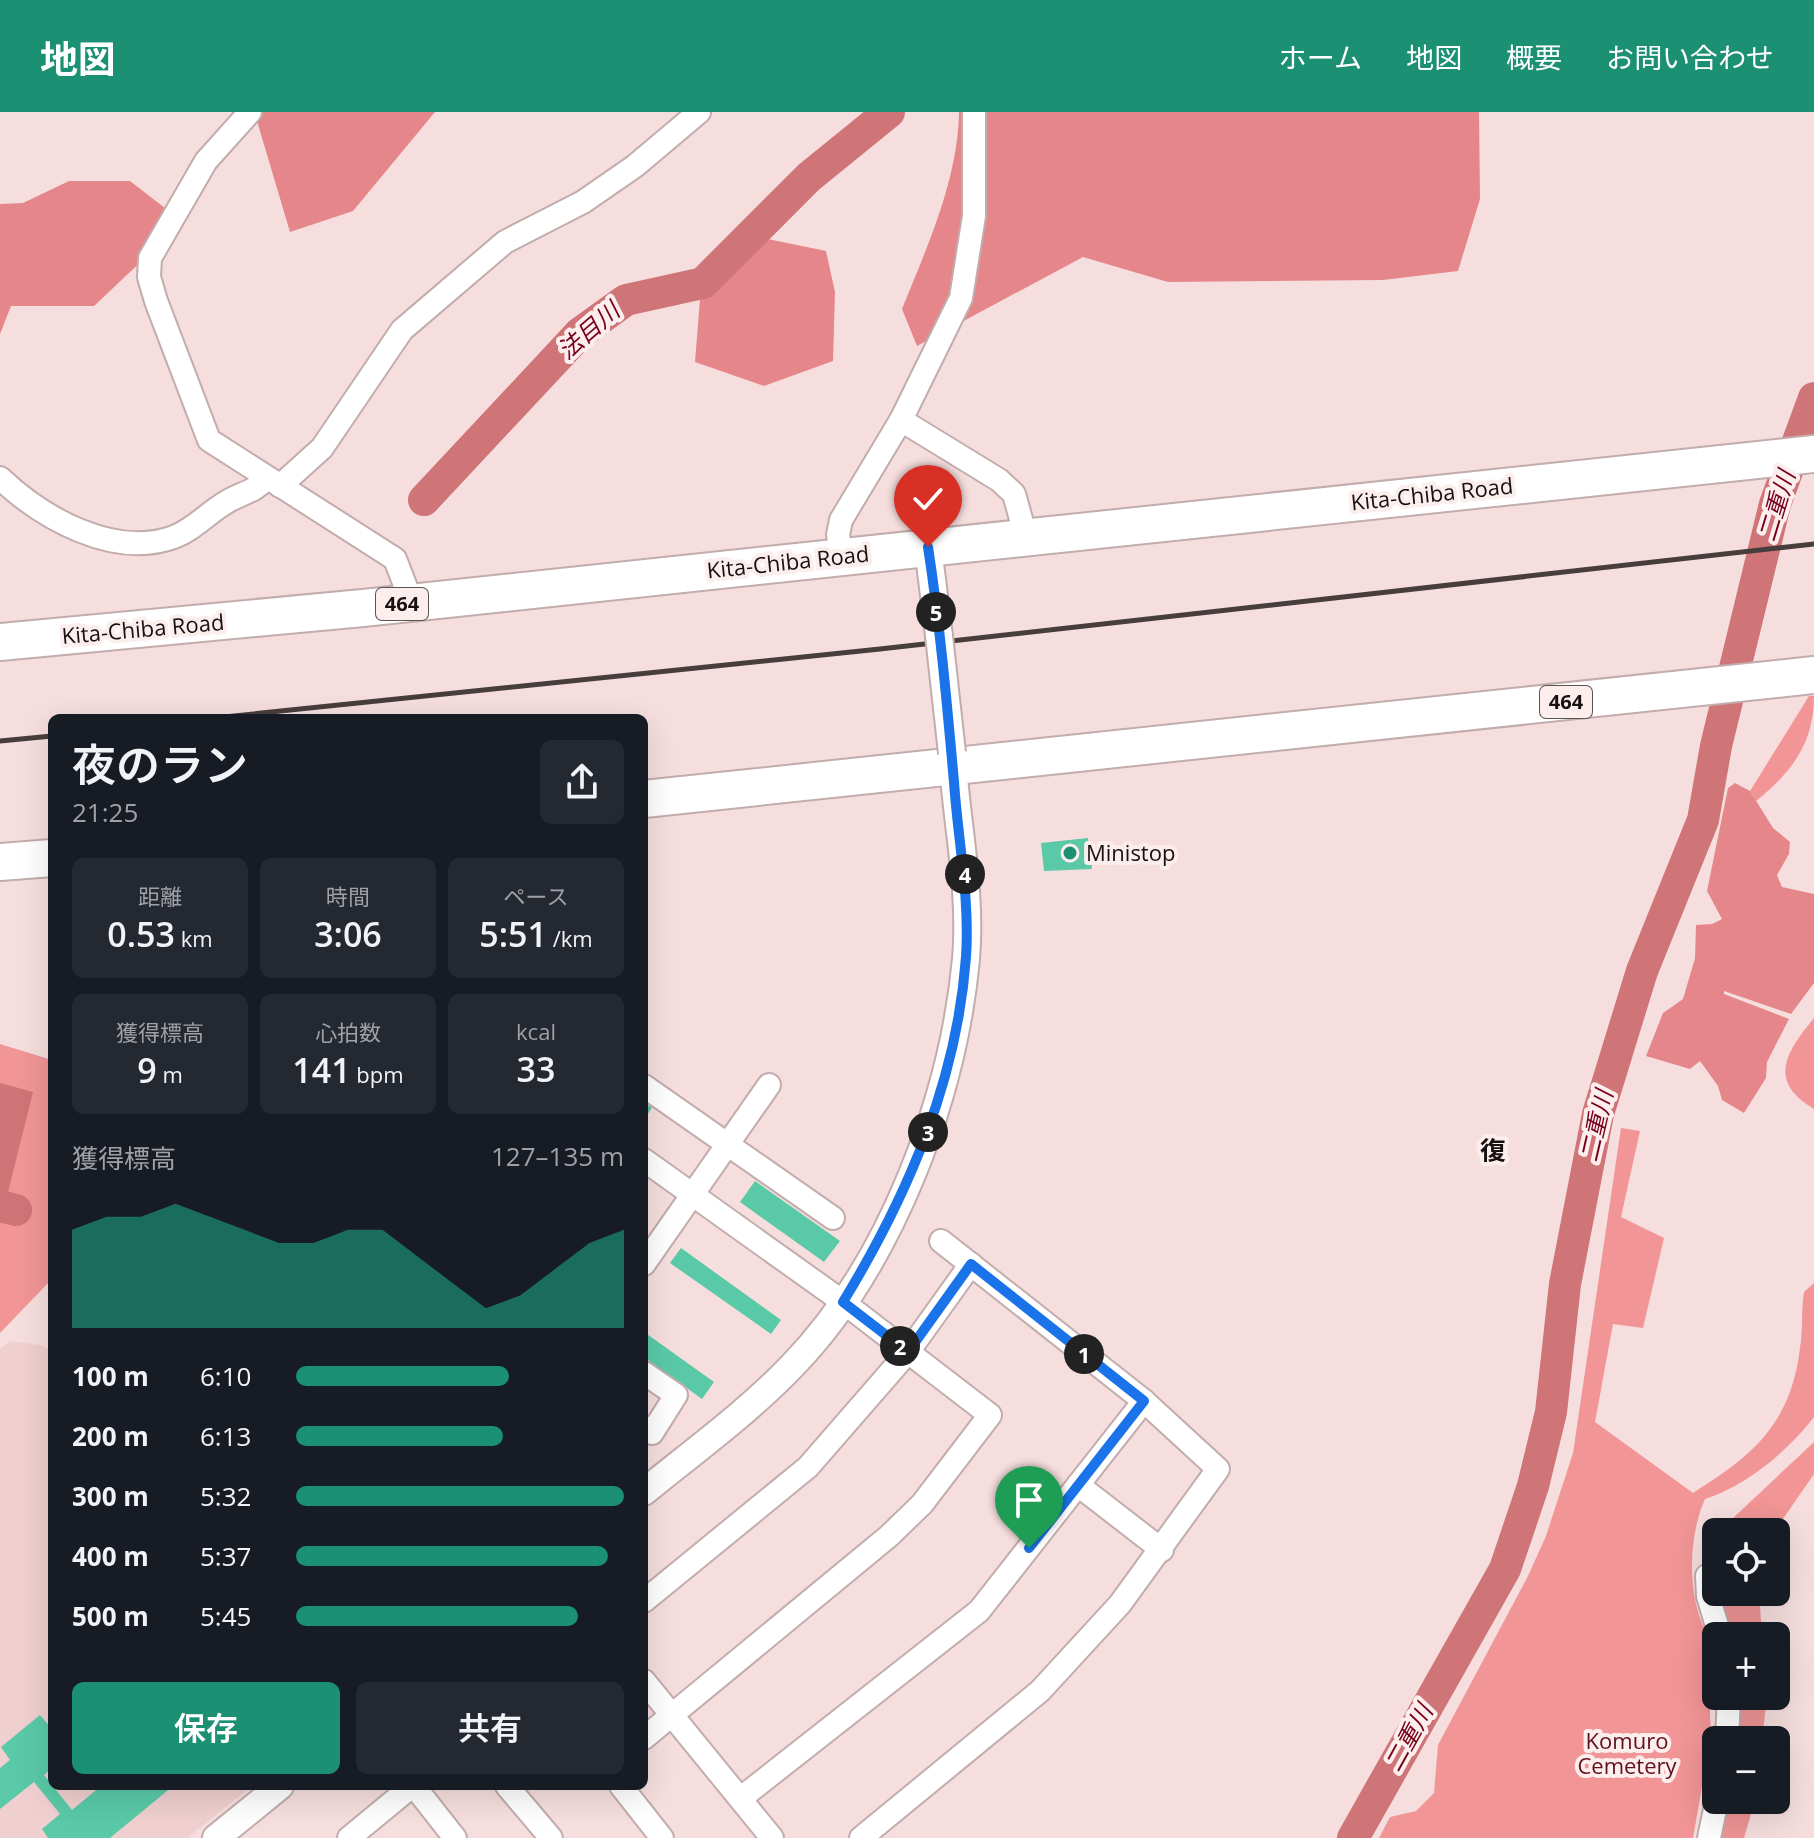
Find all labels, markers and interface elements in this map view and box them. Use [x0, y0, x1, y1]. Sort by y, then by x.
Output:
text: 地図 [40, 32, 116, 84]
text: ホーム [1279, 38, 1362, 76]
text: 地図 [1406, 38, 1462, 76]
text: 概要 [1506, 38, 1562, 76]
text: お問い合わせ [1606, 38, 1774, 76]
water label: 法目川 [550, 292, 628, 366]
water label: 二重川 [1749, 463, 1803, 545]
pin [894, 465, 962, 547]
street label: Kita-Chiba Road [1349, 470, 1515, 516]
icon: check [906, 477, 950, 521]
street label: Kita-Chiba Road [705, 538, 871, 584]
road number: 464 [376, 588, 428, 620]
pin: 5 [916, 592, 956, 632]
text: 5 [930, 597, 942, 627]
street label: Kita-Chiba Road [60, 606, 225, 650]
road number: 464 [1540, 686, 1592, 718]
text: 夜のラン [72, 734, 248, 794]
button: share [540, 740, 624, 824]
text: 21:25 [72, 794, 138, 830]
place label: Ministop [1086, 837, 1175, 867]
marker: Ministop [1061, 844, 1079, 862]
pin: 4 [945, 854, 985, 894]
text: 4 [959, 859, 971, 889]
text: 距離 [138, 881, 182, 911]
text: 時間 [326, 881, 370, 911]
text: ペース [504, 881, 568, 911]
text: 0.53 [107, 911, 175, 957]
text: 3:06 [314, 911, 382, 957]
text: 5:51 [479, 911, 547, 957]
text: km [175, 923, 213, 953]
text: /km [547, 923, 593, 953]
text: kcal [516, 1016, 556, 1046]
text: 獲得標高 [116, 1017, 204, 1047]
text: 心拍数 [315, 1017, 381, 1047]
text: 33 [517, 1046, 555, 1092]
text: 9 [137, 1047, 157, 1093]
text: 141 [292, 1047, 351, 1093]
text: m [157, 1059, 183, 1089]
text: bpm [351, 1059, 404, 1089]
water label: 二重川 [1571, 1084, 1620, 1164]
pin: 3 [908, 1112, 948, 1152]
text: 3 [922, 1117, 934, 1147]
district label: 復 [1480, 1132, 1506, 1168]
text: 127–135 m [491, 1138, 624, 1174]
text: 獲得標高 [72, 1140, 176, 1176]
pin: 2 [880, 1326, 920, 1366]
text: 2 [894, 1331, 906, 1361]
pin: 1 [1064, 1334, 1104, 1374]
text: 1 [1078, 1339, 1090, 1369]
text: 100 m [72, 1358, 149, 1394]
text: 6:10 [200, 1358, 251, 1394]
text: 200 m [72, 1418, 149, 1454]
text: 6:13 [200, 1418, 251, 1454]
pin [995, 1466, 1063, 1548]
text: 300 m [72, 1478, 149, 1514]
text: 5:32 [200, 1478, 251, 1514]
icon: arrive [1007, 1478, 1051, 1522]
map controls [1702, 1518, 1790, 1814]
button: locate [1702, 1518, 1790, 1606]
text: 400 m [72, 1538, 149, 1574]
text: 5:37 [200, 1538, 251, 1574]
text: 500 m [72, 1598, 149, 1634]
text: 5:45 [200, 1598, 251, 1634]
button: + [1702, 1622, 1790, 1710]
button: 保存 [72, 1682, 340, 1774]
button: 共有 [356, 1682, 624, 1774]
water label: 二重川 [1376, 1695, 1441, 1777]
park label: Komuro Cemetery [1577, 1725, 1678, 1780]
button: − [1702, 1726, 1790, 1814]

